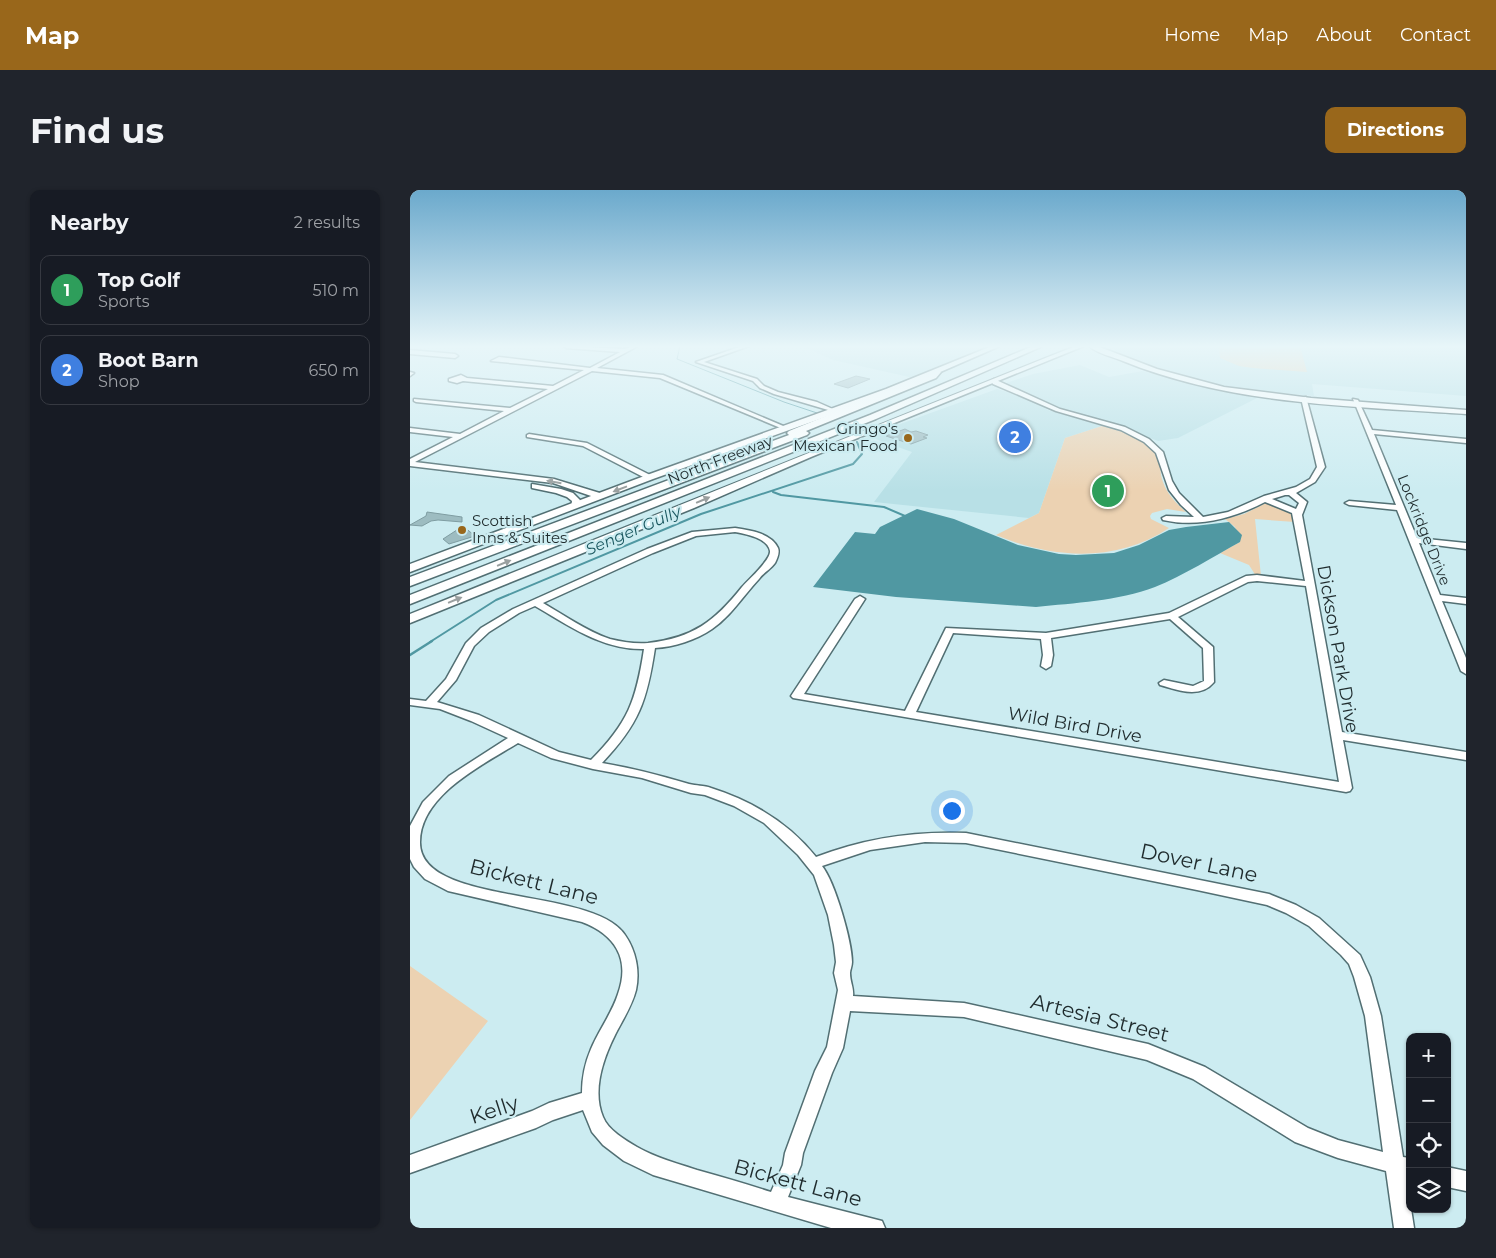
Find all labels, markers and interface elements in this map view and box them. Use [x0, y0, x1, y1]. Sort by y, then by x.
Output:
text: Map [25, 21, 79, 50]
text: Home [1164, 24, 1220, 46]
text: Map [1248, 24, 1288, 46]
text: About [1316, 24, 1372, 46]
text: Contact [1400, 24, 1471, 46]
button: Directions [1325, 107, 1466, 153]
text: Find us [30, 109, 164, 152]
text: Nearby [50, 210, 129, 235]
text: 2 results [294, 213, 360, 232]
text: Top Golf [98, 269, 180, 292]
text: 1 [64, 281, 70, 300]
text: 510 m [312, 281, 359, 300]
text: Sports [98, 292, 150, 311]
text: Boot Barn [98, 349, 199, 372]
text: 2 [62, 361, 72, 380]
text: 650 m [308, 361, 359, 380]
text: Shop [98, 372, 140, 391]
pin: 2 [999, 418, 1031, 456]
place label: Gringo's Mexican Food [793, 419, 898, 455]
street label: North Freeway [665, 431, 776, 488]
marker: Gringo's Mexican Food [902, 432, 914, 444]
pin: 1 [1092, 472, 1124, 510]
street label: Lockridge Drive [1394, 472, 1455, 588]
one-way arrow [546, 477, 562, 485]
one-way arrow [612, 485, 627, 493]
one-way arrow [696, 496, 711, 504]
water label: Senger Gully [583, 501, 685, 559]
place label: Scottish Inns & Suites [472, 511, 567, 547]
marker: Scottish Inns & Suites [456, 524, 468, 536]
one-way arrow [497, 558, 511, 566]
street label: Dickson Park Drive [1312, 563, 1364, 735]
one-way arrow [448, 596, 462, 604]
street label: Wild Bird Drive [1006, 702, 1144, 748]
your location [939, 798, 965, 824]
street label: Dover Lane [1138, 838, 1260, 887]
street label: Bickett Lane [467, 853, 601, 910]
street label: Artesia Street [1028, 988, 1172, 1047]
map controls [1406, 1033, 1451, 1213]
button: + [1406, 1033, 1451, 1078]
button: − [1406, 1078, 1451, 1123]
street label: Kelly [466, 1090, 522, 1129]
button: locate [1406, 1123, 1451, 1168]
street label: Bickett Lane [731, 1153, 865, 1212]
button: layers [1406, 1168, 1451, 1213]

